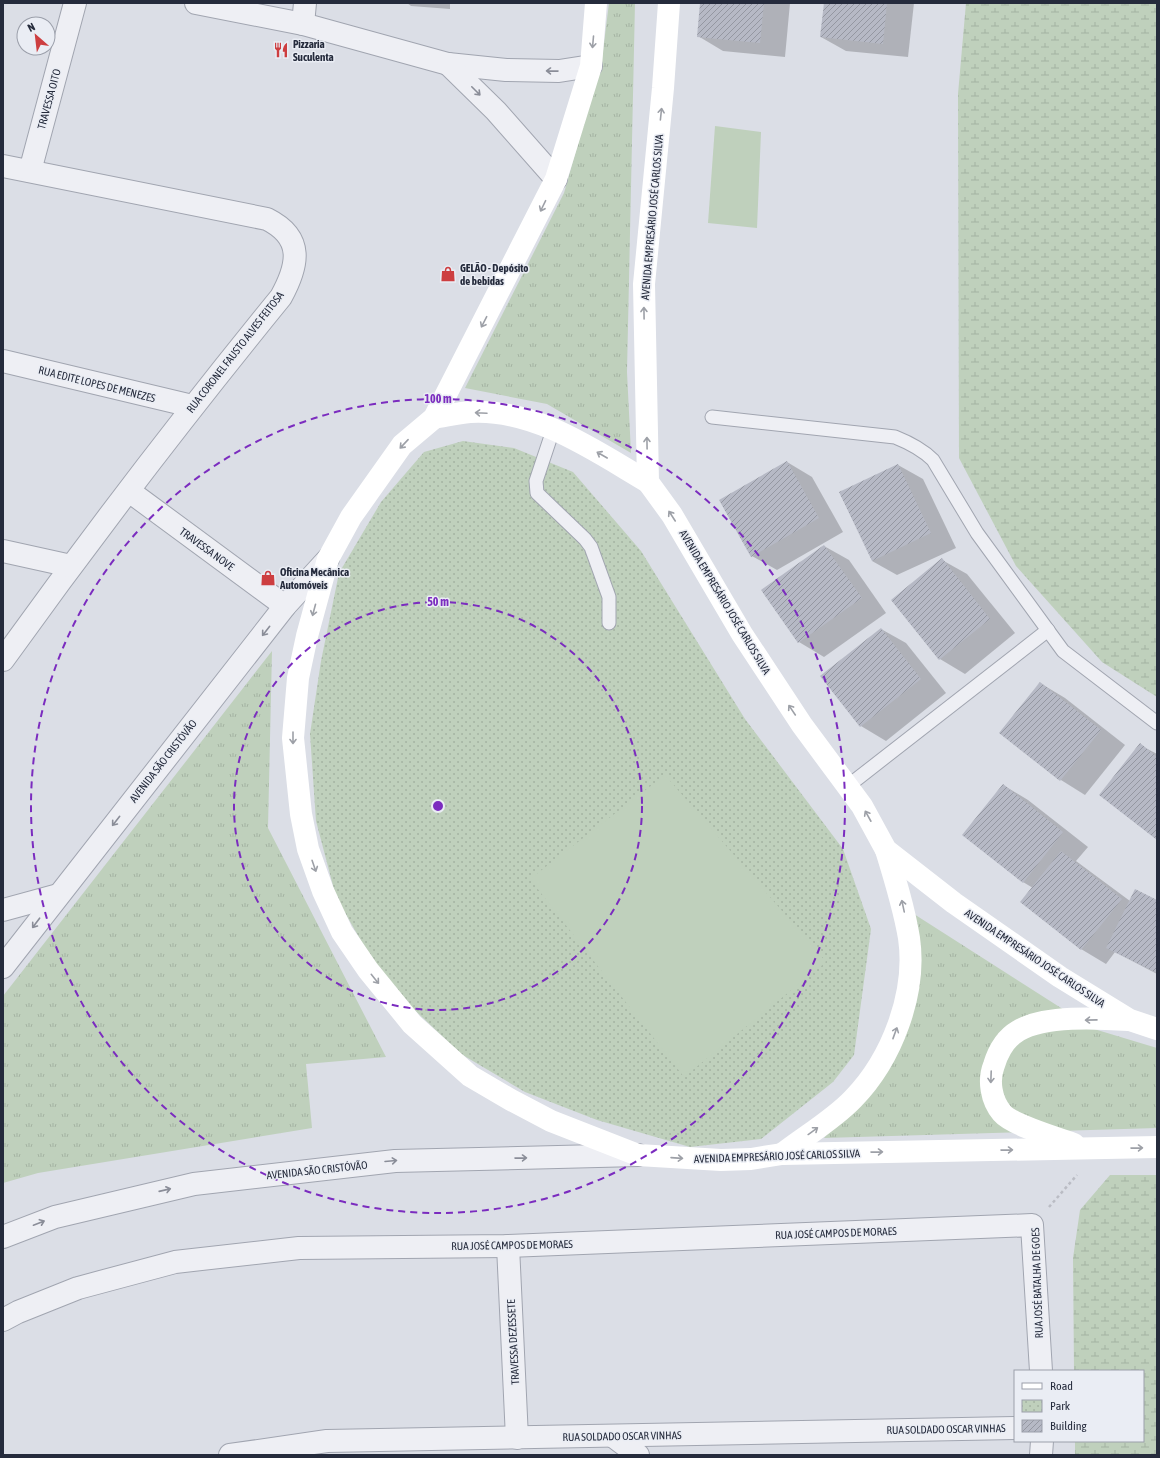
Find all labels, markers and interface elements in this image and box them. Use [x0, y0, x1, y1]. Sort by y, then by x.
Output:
north arrow [16, 16, 56, 56]
text: N [26, 20, 37, 34]
one-way arrow [589, 35, 596, 48]
place label: Pizzaria Suculenta [293, 38, 334, 63]
restaurant icon: Pizzaria Suculenta [272, 41, 290, 59]
one-way arrow [546, 67, 559, 75]
street label: TRAVESSA OITO [35, 68, 63, 130]
one-way arrow [471, 86, 481, 96]
one-way arrow [657, 108, 664, 121]
street label: AVENIDA EMPRESÁRIO JOSÉ CARLOS SILVA [639, 133, 665, 300]
one-way arrow [539, 199, 546, 211]
place label: GELÃO - Depósito de bebidas [460, 262, 529, 287]
shop icon: GELÃO - Depósito de bebidas [439, 265, 457, 283]
street label: RUA CORONEL FAUSTO ALVES FEITOSA [184, 289, 286, 415]
one-way arrow [640, 307, 648, 320]
one-way arrow [480, 315, 488, 327]
street label: RUA EDITE LOPES DE MENEZES [37, 364, 157, 404]
text: 100 m [424, 392, 452, 406]
one-way arrow [475, 409, 488, 416]
one-way arrow [643, 437, 651, 450]
one-way arrow [399, 439, 409, 449]
one-way arrow [596, 451, 608, 459]
one-way arrow [668, 511, 676, 522]
street label: TRAVESSA NOVE [177, 525, 237, 573]
street label: AVENIDA EMPRESÁRIO JOSÉ CARLOS SILVA [677, 528, 773, 677]
place label: Oficina Mecânica Automóveis [279, 566, 349, 591]
shop icon: Oficina Mecânica Automóveis [259, 569, 277, 587]
text: 50 m [427, 595, 449, 609]
one-way arrow [310, 603, 317, 616]
one-way arrow [262, 625, 270, 636]
one-way arrow [788, 705, 796, 716]
street label: AVENIDA SÃO CRISTÓVÃO [127, 717, 199, 805]
one-way arrow [289, 731, 297, 744]
centre of rings [431, 799, 445, 813]
one-way arrow [863, 810, 871, 822]
one-way arrow [112, 815, 120, 826]
one-way arrow [310, 859, 318, 871]
one-way arrow [898, 900, 906, 913]
street label: AVENIDA EMPRESÁRIO JOSÉ CARLOS SILVA [963, 907, 1108, 1010]
one-way arrow [32, 918, 40, 929]
one-way arrow [371, 974, 380, 985]
one-way arrow [1085, 1016, 1098, 1023]
one-way arrow [892, 1027, 899, 1040]
one-way arrow [987, 1070, 995, 1083]
one-way arrow [807, 1127, 818, 1135]
one-way arrow [1130, 1144, 1143, 1152]
one-way arrow [1000, 1146, 1013, 1154]
street label: AVENIDA EMPRESÁRIO JOSÉ CARLOS SILVA [694, 1147, 861, 1165]
one-way arrow [870, 1149, 883, 1156]
one-way arrow [514, 1154, 527, 1161]
one-way arrow [670, 1155, 683, 1162]
one-way arrow [384, 1158, 397, 1165]
street label: AVENIDA SÃO CRISTÓVÃO [266, 1159, 368, 1181]
one-way arrow [158, 1186, 171, 1194]
one-way arrow [33, 1218, 45, 1226]
street label: RUA JOSÉ CAMPOS DE MORAES [775, 1225, 897, 1241]
street label: RUA JOSÉ BATALHA DE GOES [1029, 1227, 1045, 1339]
street label: RUA JOSÉ CAMPOS DE MORAES [451, 1238, 573, 1252]
street label: TRAVESSA DEZESSETE [505, 1299, 521, 1385]
legend [1014, 1370, 1144, 1442]
text: Road [1050, 1379, 1073, 1393]
text: Park [1050, 1399, 1071, 1413]
text: Building [1050, 1419, 1088, 1433]
street label: RUA SOLDADO OSCAR VINHAS [886, 1422, 1006, 1436]
street label: RUA SOLDADO OSCAR VINHAS [562, 1429, 682, 1443]

